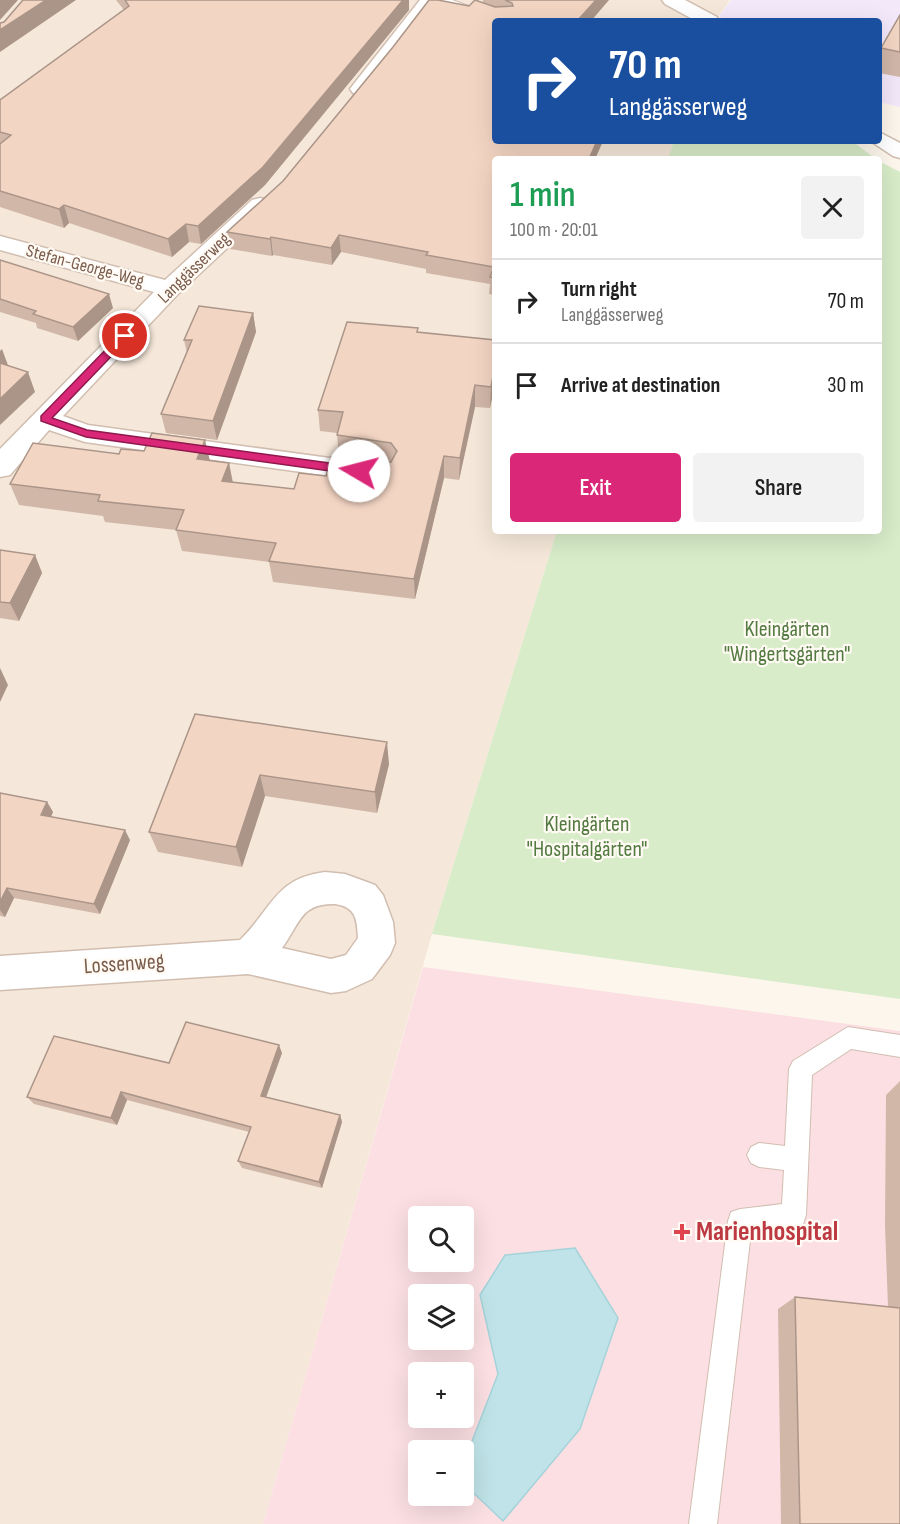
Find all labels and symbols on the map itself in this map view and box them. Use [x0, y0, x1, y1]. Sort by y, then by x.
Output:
street label: Langgässerweg [154, 228, 234, 308]
street label: Stefan-George-Weg [24, 240, 146, 292]
pin [99, 310, 150, 361]
position arrow [327, 439, 391, 503]
park label: Kleingärten "Wingertsgärten" [724, 616, 850, 668]
park label: Kleingärten "Hospitalgärten" [527, 811, 647, 863]
street label: Lossenweg [83, 948, 165, 980]
place label: Marienhospital [696, 1216, 838, 1248]
marker: Marienhospital [673, 1223, 691, 1241]

